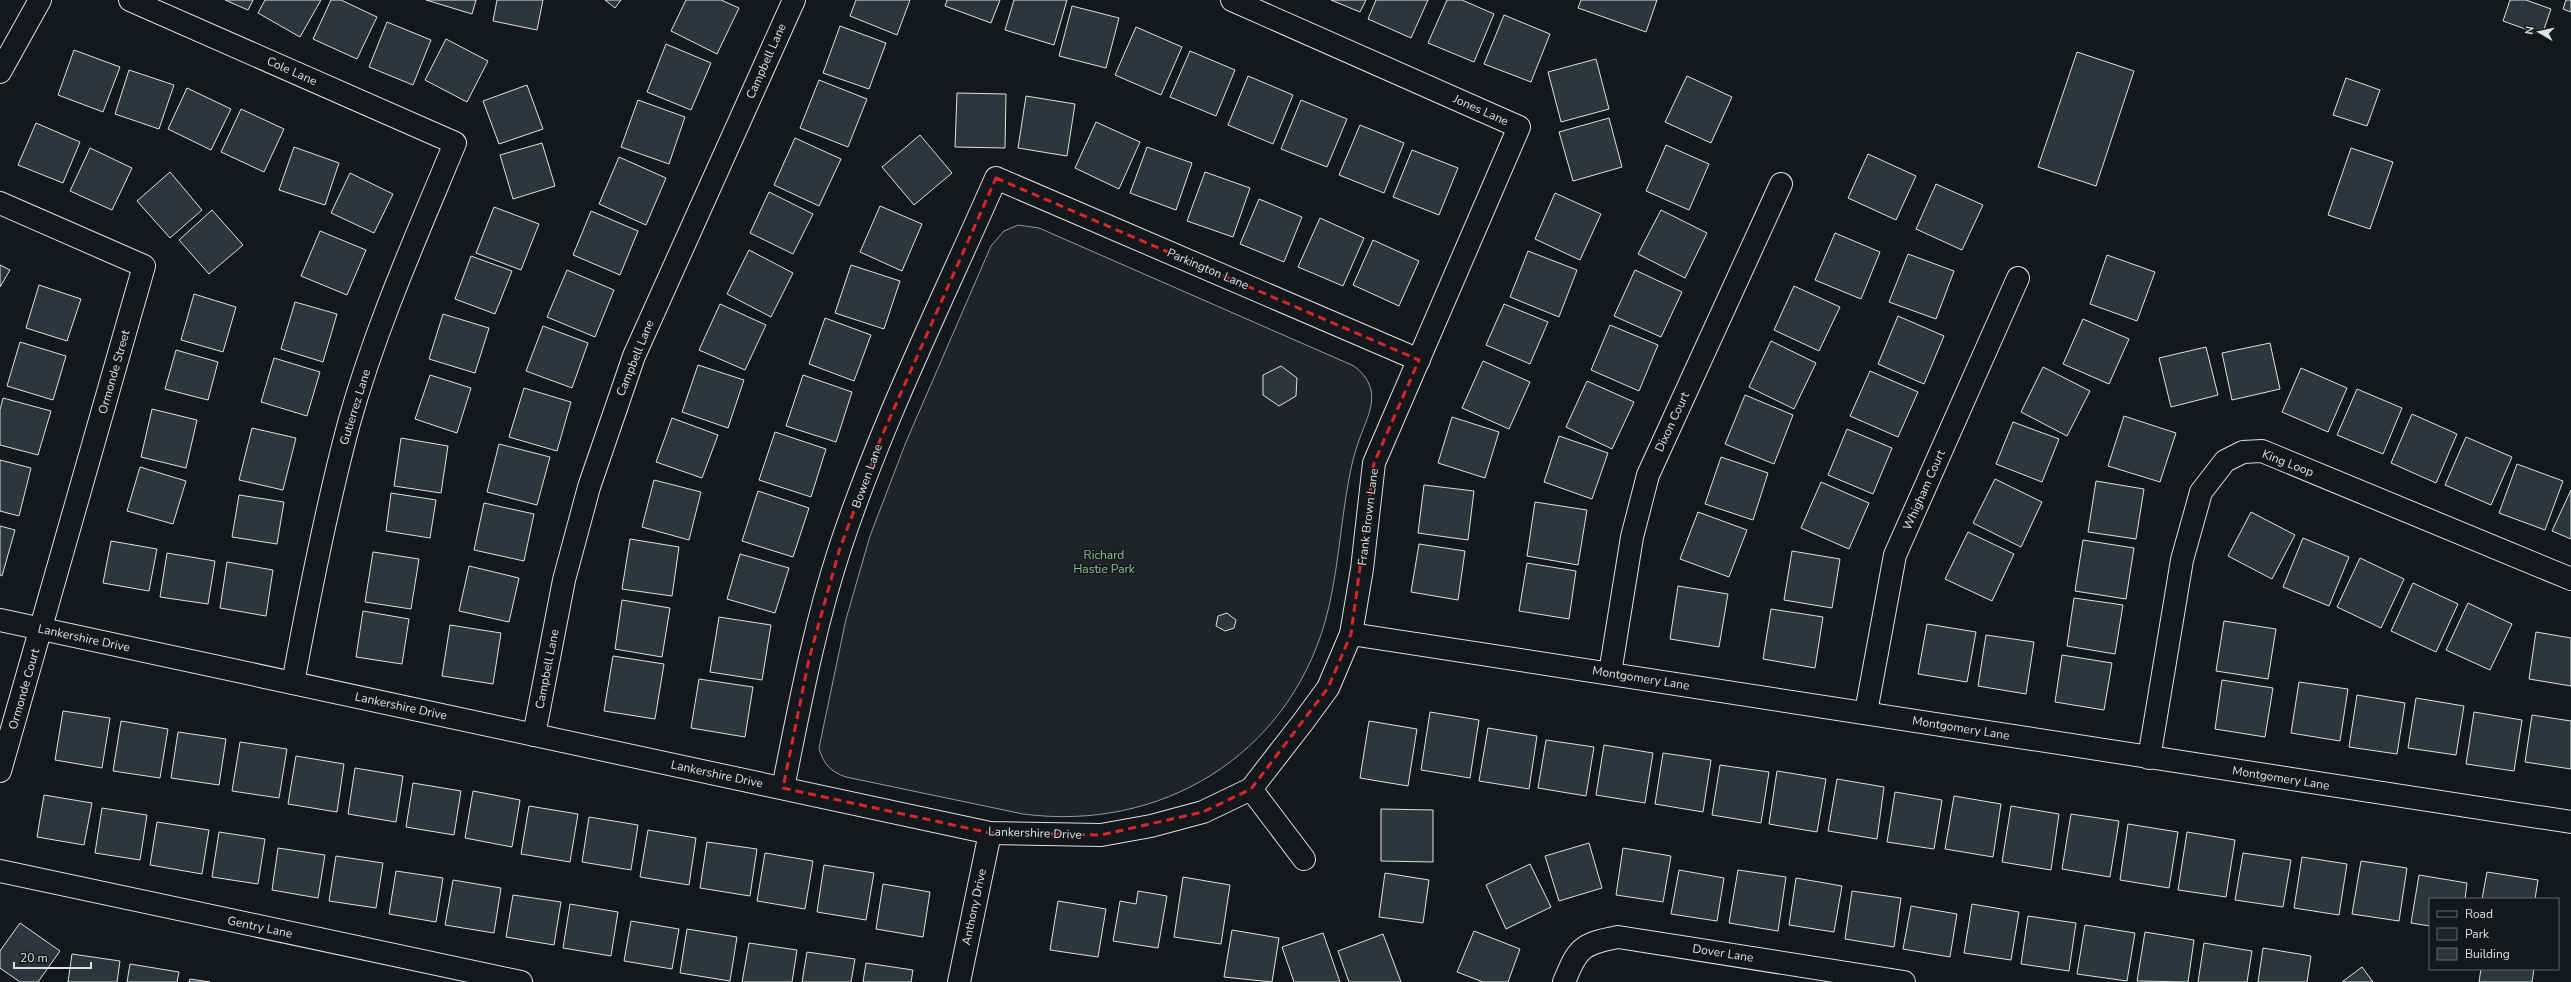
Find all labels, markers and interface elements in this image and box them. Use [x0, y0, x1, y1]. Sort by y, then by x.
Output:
north arrow [2519, 12, 2559, 52]
street label: Campbell Lane [742, 21, 790, 101]
text: N [2522, 25, 2538, 36]
street label: Cole Lane [264, 53, 320, 89]
street label: Jones Lane [1450, 90, 1511, 129]
street label: Parkington Lane [1165, 245, 1251, 293]
street label: Campbell Lane [612, 317, 658, 399]
street label: Ormonde Street [94, 327, 134, 416]
street label: Gutierrez Lane [336, 367, 374, 447]
street label: Dixon Court [1651, 389, 1693, 455]
street label: Bowen Lane [848, 442, 886, 510]
street label: King Loop [2260, 446, 2316, 480]
street label: Whigham Court [1899, 447, 1949, 533]
street label: Frank Brown Lane [1354, 467, 1382, 567]
park label: Richard Hastie Park [1073, 547, 1136, 577]
street label: Lankershire Drive [37, 620, 131, 656]
street label: Campbell Lane [531, 628, 563, 710]
street label: Ormonde Court [5, 646, 43, 731]
street label: Montgomery Lane [1591, 662, 1691, 694]
street label: Lankershire Drive [354, 688, 448, 724]
street label: Montgomery Lane [1911, 712, 2011, 744]
street label: Lankershire Drive [670, 756, 764, 792]
street label: Montgomery Lane [2231, 762, 2331, 794]
street label: Lankershire Drive [988, 823, 1082, 843]
street label: Anthony Drive [958, 867, 990, 947]
legend [2429, 898, 2559, 970]
text: Road [2465, 906, 2493, 922]
street label: Gentry Lane [226, 912, 294, 942]
text: Park [2465, 926, 2490, 942]
street label: Dover Lane [1691, 940, 1755, 966]
scale bar [14, 944, 91, 970]
text: Building [2465, 946, 2510, 962]
text: 20 m [20, 950, 48, 966]

